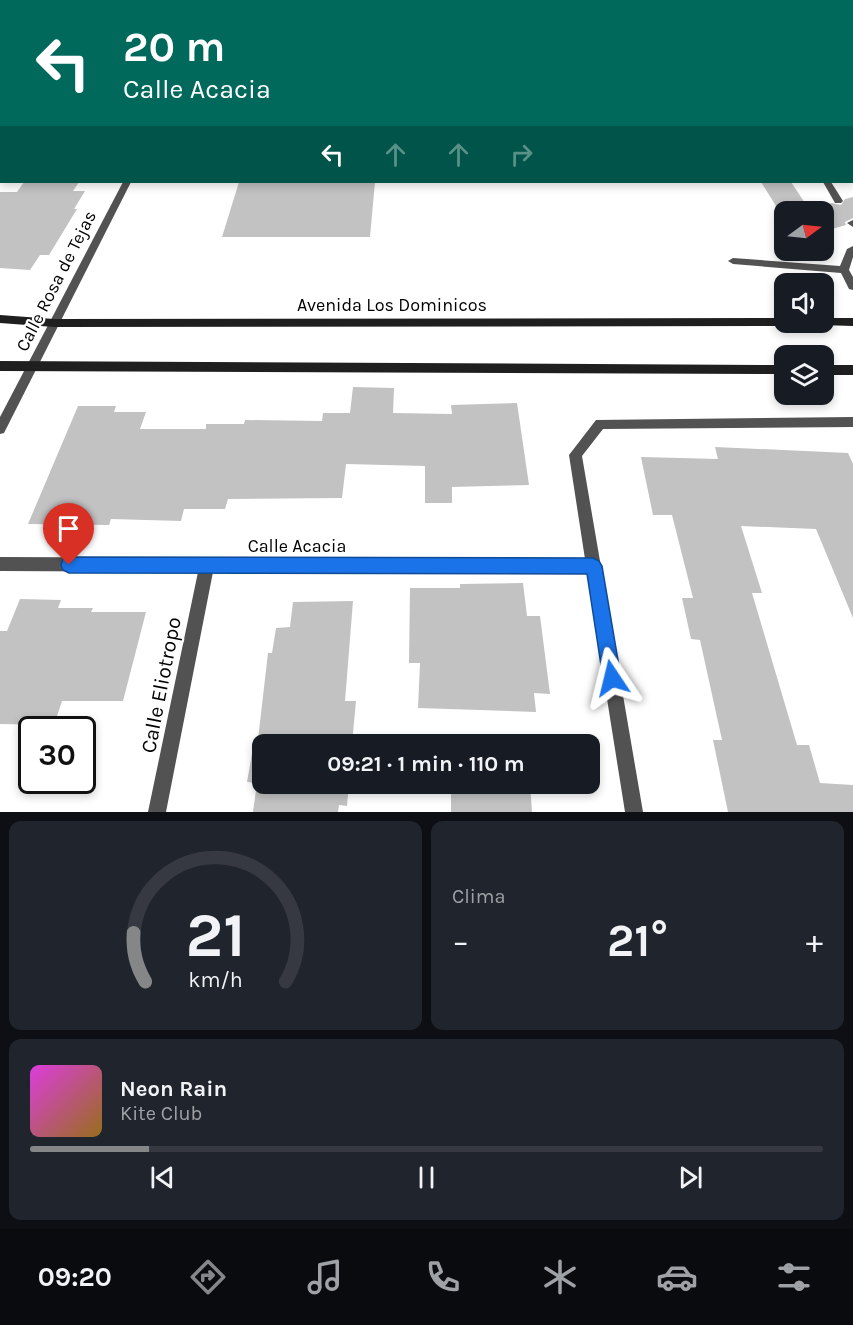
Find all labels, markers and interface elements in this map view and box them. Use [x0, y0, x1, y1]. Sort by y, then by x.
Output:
text: 20 m [123, 22, 225, 72]
icon: left [24, 24, 102, 102]
text: Calle Acacia [123, 73, 271, 105]
icon: left [316, 138, 349, 171]
icon: ahead [379, 138, 412, 171]
icon: ahead [442, 138, 475, 171]
icon: right [505, 138, 538, 171]
north arrow [774, 201, 834, 261]
map controls [774, 201, 834, 405]
street label: Calle Rosa de Tejas [11, 207, 101, 355]
button: sound [774, 273, 834, 333]
street label: Avenida Los Dominicos [297, 294, 487, 316]
button: layers [774, 345, 834, 405]
pin [43, 503, 94, 565]
icon: arrive [52, 512, 85, 545]
street label: Calle Acacia [248, 535, 346, 557]
street label: Calle Eliotropo [136, 615, 186, 755]
position arrow [580, 646, 644, 710]
speed limit sign: 30 [18, 716, 96, 794]
text: 09:21 · 1 min · 110 m [327, 751, 525, 777]
text: Clima [452, 885, 506, 908]
text: 21 [185, 899, 245, 972]
text: 21° [607, 915, 668, 967]
text: − [452, 922, 469, 960]
text: + [806, 922, 823, 960]
text: km/h [188, 968, 243, 993]
text: Neon Rain [120, 1076, 227, 1102]
text: Kite Club [120, 1102, 202, 1125]
icon: previous [146, 1161, 179, 1194]
icon: pause [410, 1161, 443, 1194]
icon: next [674, 1161, 707, 1194]
icon: directions [187, 1256, 229, 1298]
icon: music [304, 1256, 346, 1298]
icon: phone [422, 1256, 464, 1298]
icon: climate [539, 1256, 581, 1298]
icon: car [656, 1256, 698, 1298]
icon: filters [773, 1256, 815, 1298]
text: 09:20 [38, 1261, 112, 1293]

